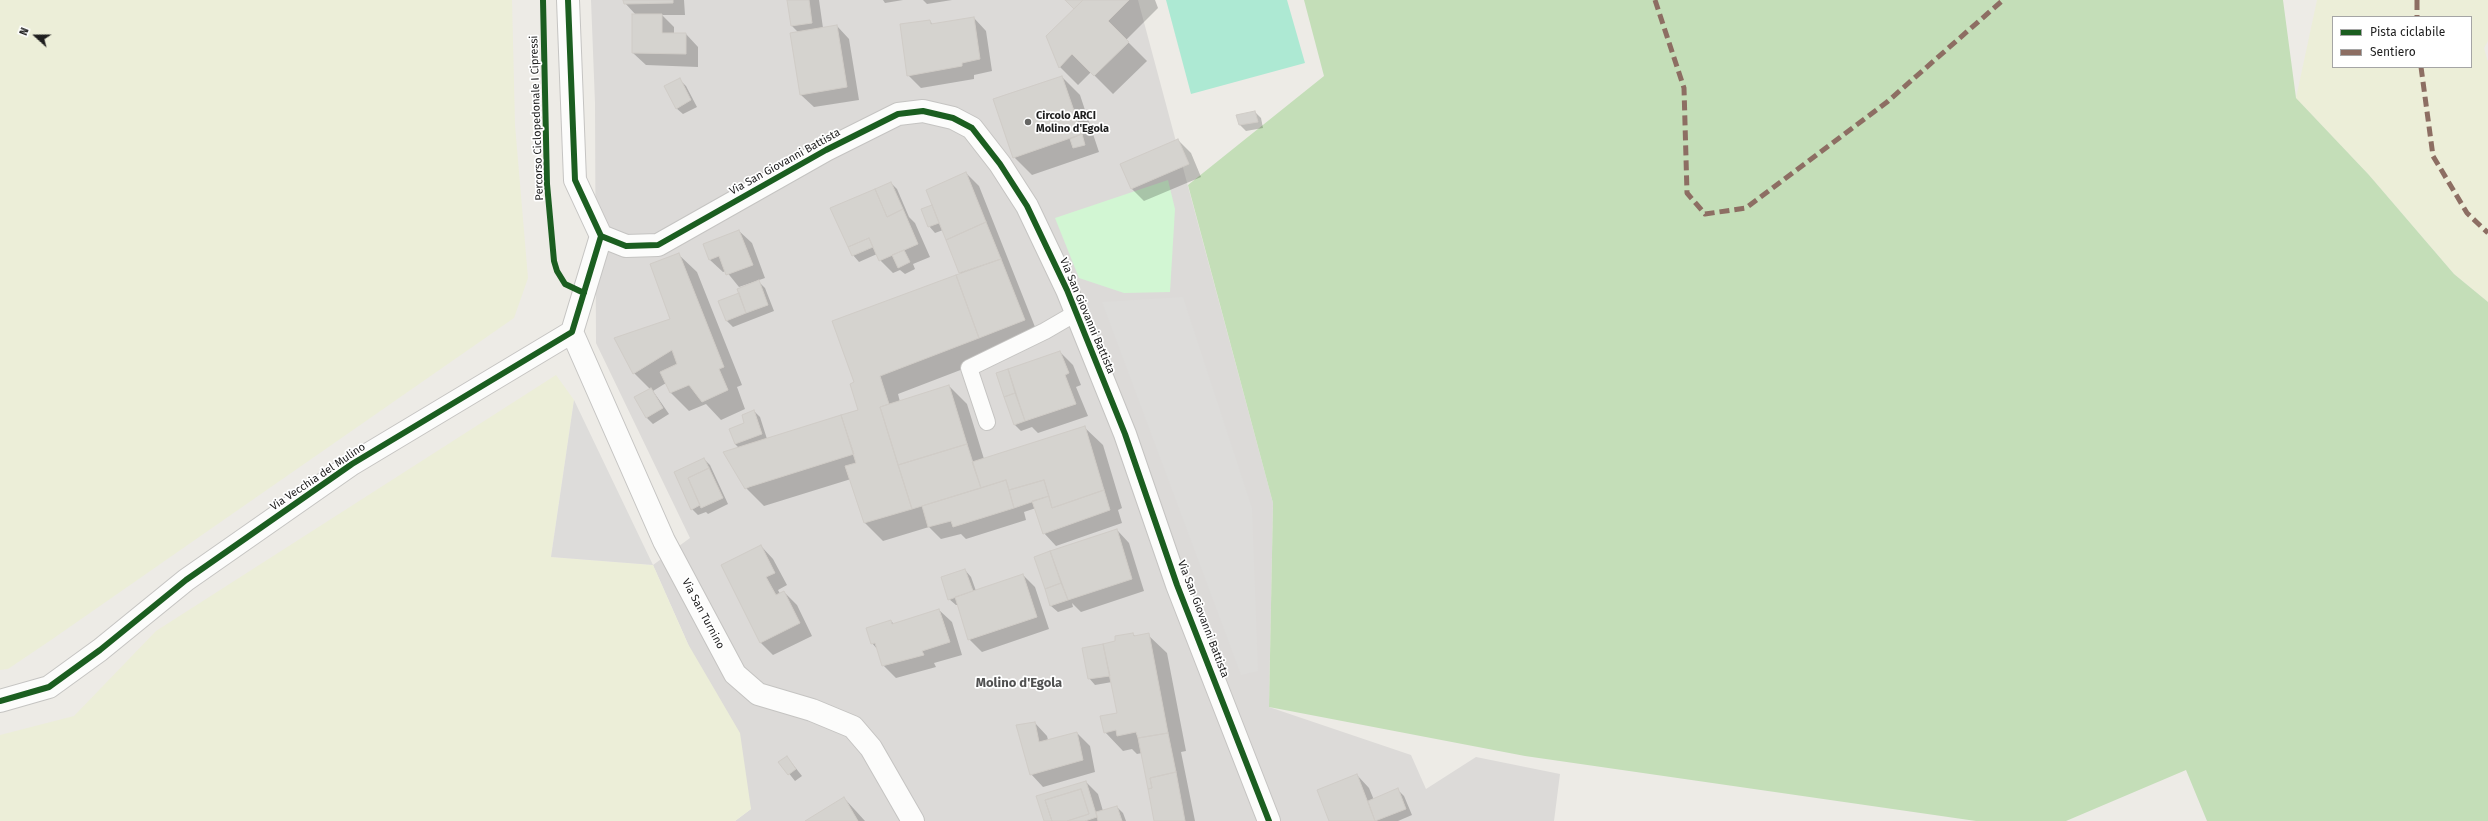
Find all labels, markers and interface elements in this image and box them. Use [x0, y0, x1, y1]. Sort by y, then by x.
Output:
north arrow [16, 16, 56, 56]
legend [2332, 16, 2472, 68]
text: Pista ciclabile [2370, 25, 2445, 39]
text: N [17, 26, 32, 37]
street label: Percorso Ciclopedonale I Cipressi [528, 35, 546, 201]
text: Sentiero [2370, 45, 2416, 59]
place label: Circolo ARCI Molino d'Egola [1036, 109, 1109, 135]
marker: Circolo ARCI Molino d'Egola [1023, 117, 1033, 127]
street label: Via San Giovanni Battista [727, 126, 843, 198]
street label: Via San Giovanni Battista [1057, 256, 1117, 376]
street label: Via Vecchia del Mulino [268, 440, 368, 514]
street label: Via San Giovanni Battista [1174, 558, 1232, 680]
street label: Via San Turnino [679, 577, 727, 651]
district label: Molino d'Egola [976, 675, 1062, 691]

